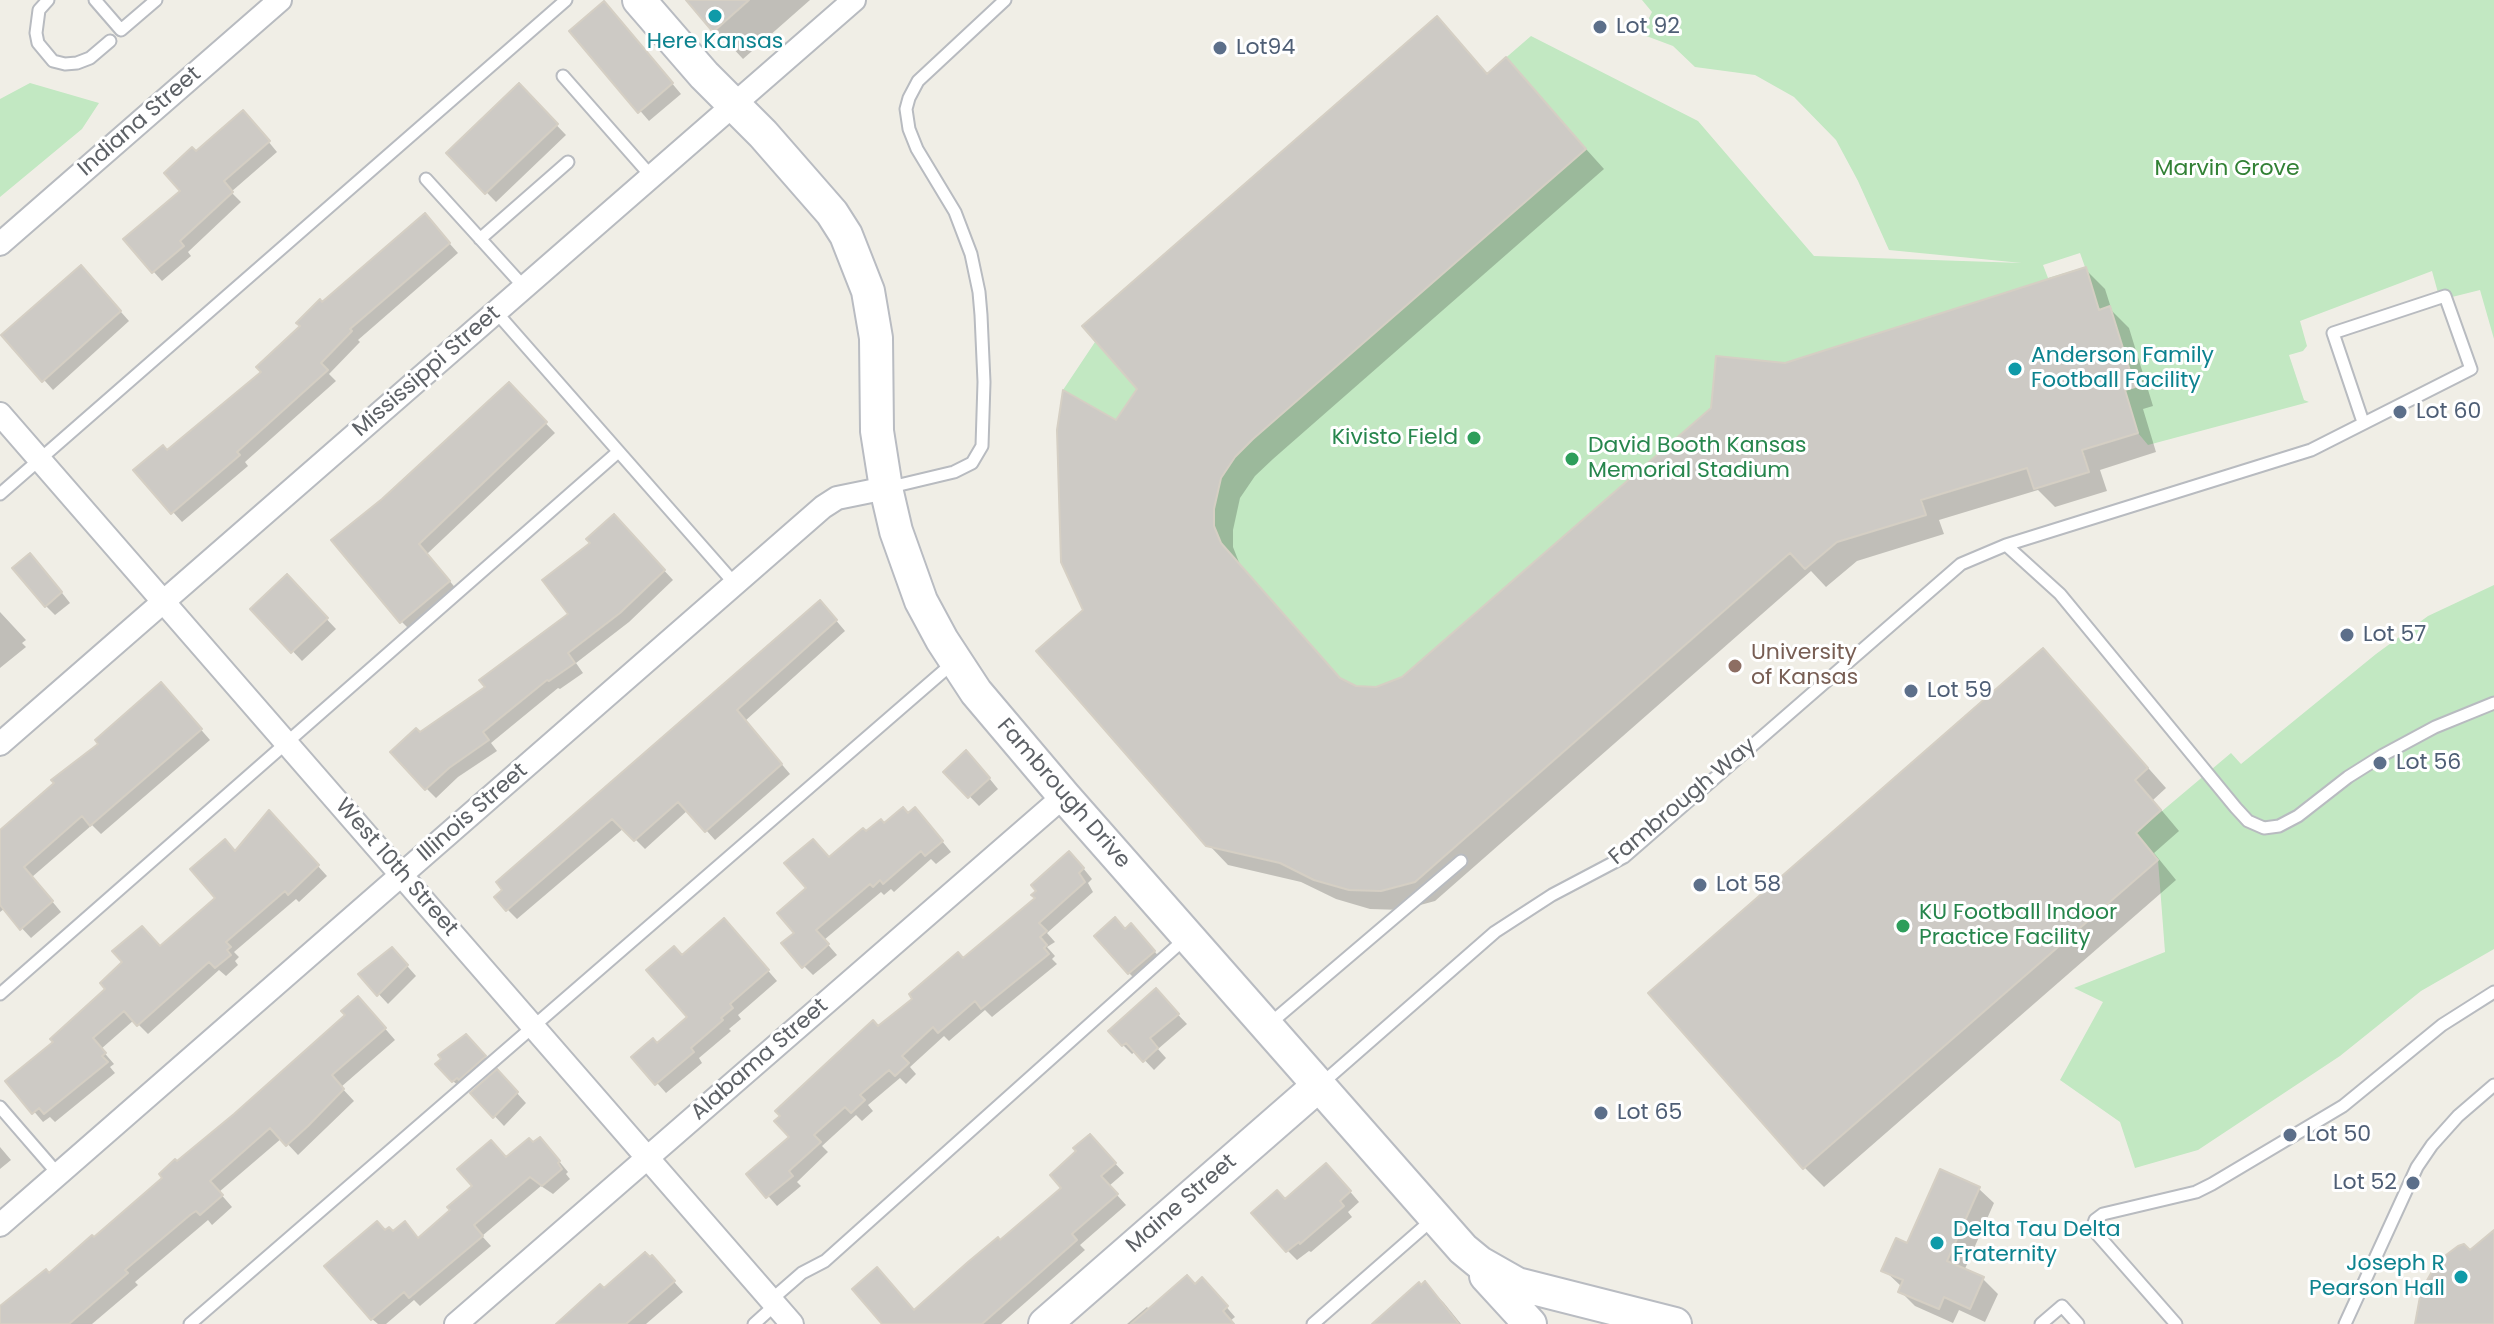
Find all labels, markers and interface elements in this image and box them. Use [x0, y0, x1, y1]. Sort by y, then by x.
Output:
marker: Here Kansas [706, 7, 724, 25]
place label: Lot 92 [1616, 14, 1680, 40]
marker: Lot 92 [1591, 18, 1609, 36]
place label: Here Kansas [647, 29, 783, 55]
place label: Lot94 [1236, 35, 1295, 61]
marker: Lot94 [1211, 39, 1229, 57]
street label: Indiana Street [73, 62, 207, 182]
park label: Marvin Grove [2154, 156, 2300, 182]
street label: Mississippi Street [348, 301, 506, 443]
place label: Anderson Family Football Facility [2031, 343, 2214, 394]
marker: Anderson Family Football Facility [2006, 360, 2024, 378]
place label: Lot 60 [2416, 399, 2481, 425]
marker: Lot 60 [2391, 403, 2409, 421]
place label: Kivisto Field [1332, 425, 1458, 451]
marker: Kivisto Field [1465, 429, 1483, 447]
place label: David Booth Kansas Memorial Stadium [1588, 433, 1807, 484]
marker: David Booth Kansas Memorial Stadium [1563, 450, 1581, 468]
place label: Lot 57 [2363, 622, 2426, 648]
marker: Lot 57 [2338, 626, 2356, 644]
place label: University of Kansas [1751, 640, 1858, 692]
marker: University of Kansas [1726, 657, 1744, 675]
place label: Lot 59 [1927, 678, 1992, 704]
marker: Lot 59 [1902, 682, 1920, 700]
street label: Fambrough Drive [991, 714, 1135, 874]
street label: Fambrough Way [1604, 733, 1762, 871]
place label: Lot 56 [2396, 750, 2461, 776]
marker: Lot 56 [2371, 754, 2389, 772]
street label: Illinois Street [413, 758, 533, 868]
street label: West 10th Street [329, 794, 463, 942]
place label: Lot 58 [1716, 872, 1781, 898]
marker: Lot 58 [1691, 876, 1709, 894]
place label: KU Football Indoor Practice Facility [1919, 900, 2117, 952]
marker: KU Football Indoor Practice Facility [1894, 917, 1912, 935]
street label: Alabama Street [686, 993, 834, 1127]
place label: Lot 65 [1617, 1100, 1682, 1126]
marker: Lot 65 [1592, 1104, 1610, 1122]
place label: Lot 50 [2306, 1122, 2371, 1148]
marker: Lot 50 [2281, 1126, 2299, 1144]
street label: Maine Street [1122, 1149, 1242, 1259]
place label: Lot 52 [2333, 1170, 2397, 1196]
marker: Lot 52 [2404, 1174, 2422, 1192]
place label: Delta Tau Delta Fraternity [1953, 1217, 2121, 1268]
marker: Delta Tau Delta Fraternity [1928, 1234, 1946, 1252]
place label: Joseph R Pearson Hall [2309, 1251, 2445, 1302]
marker: Joseph R Pearson Hall [2452, 1268, 2470, 1286]

